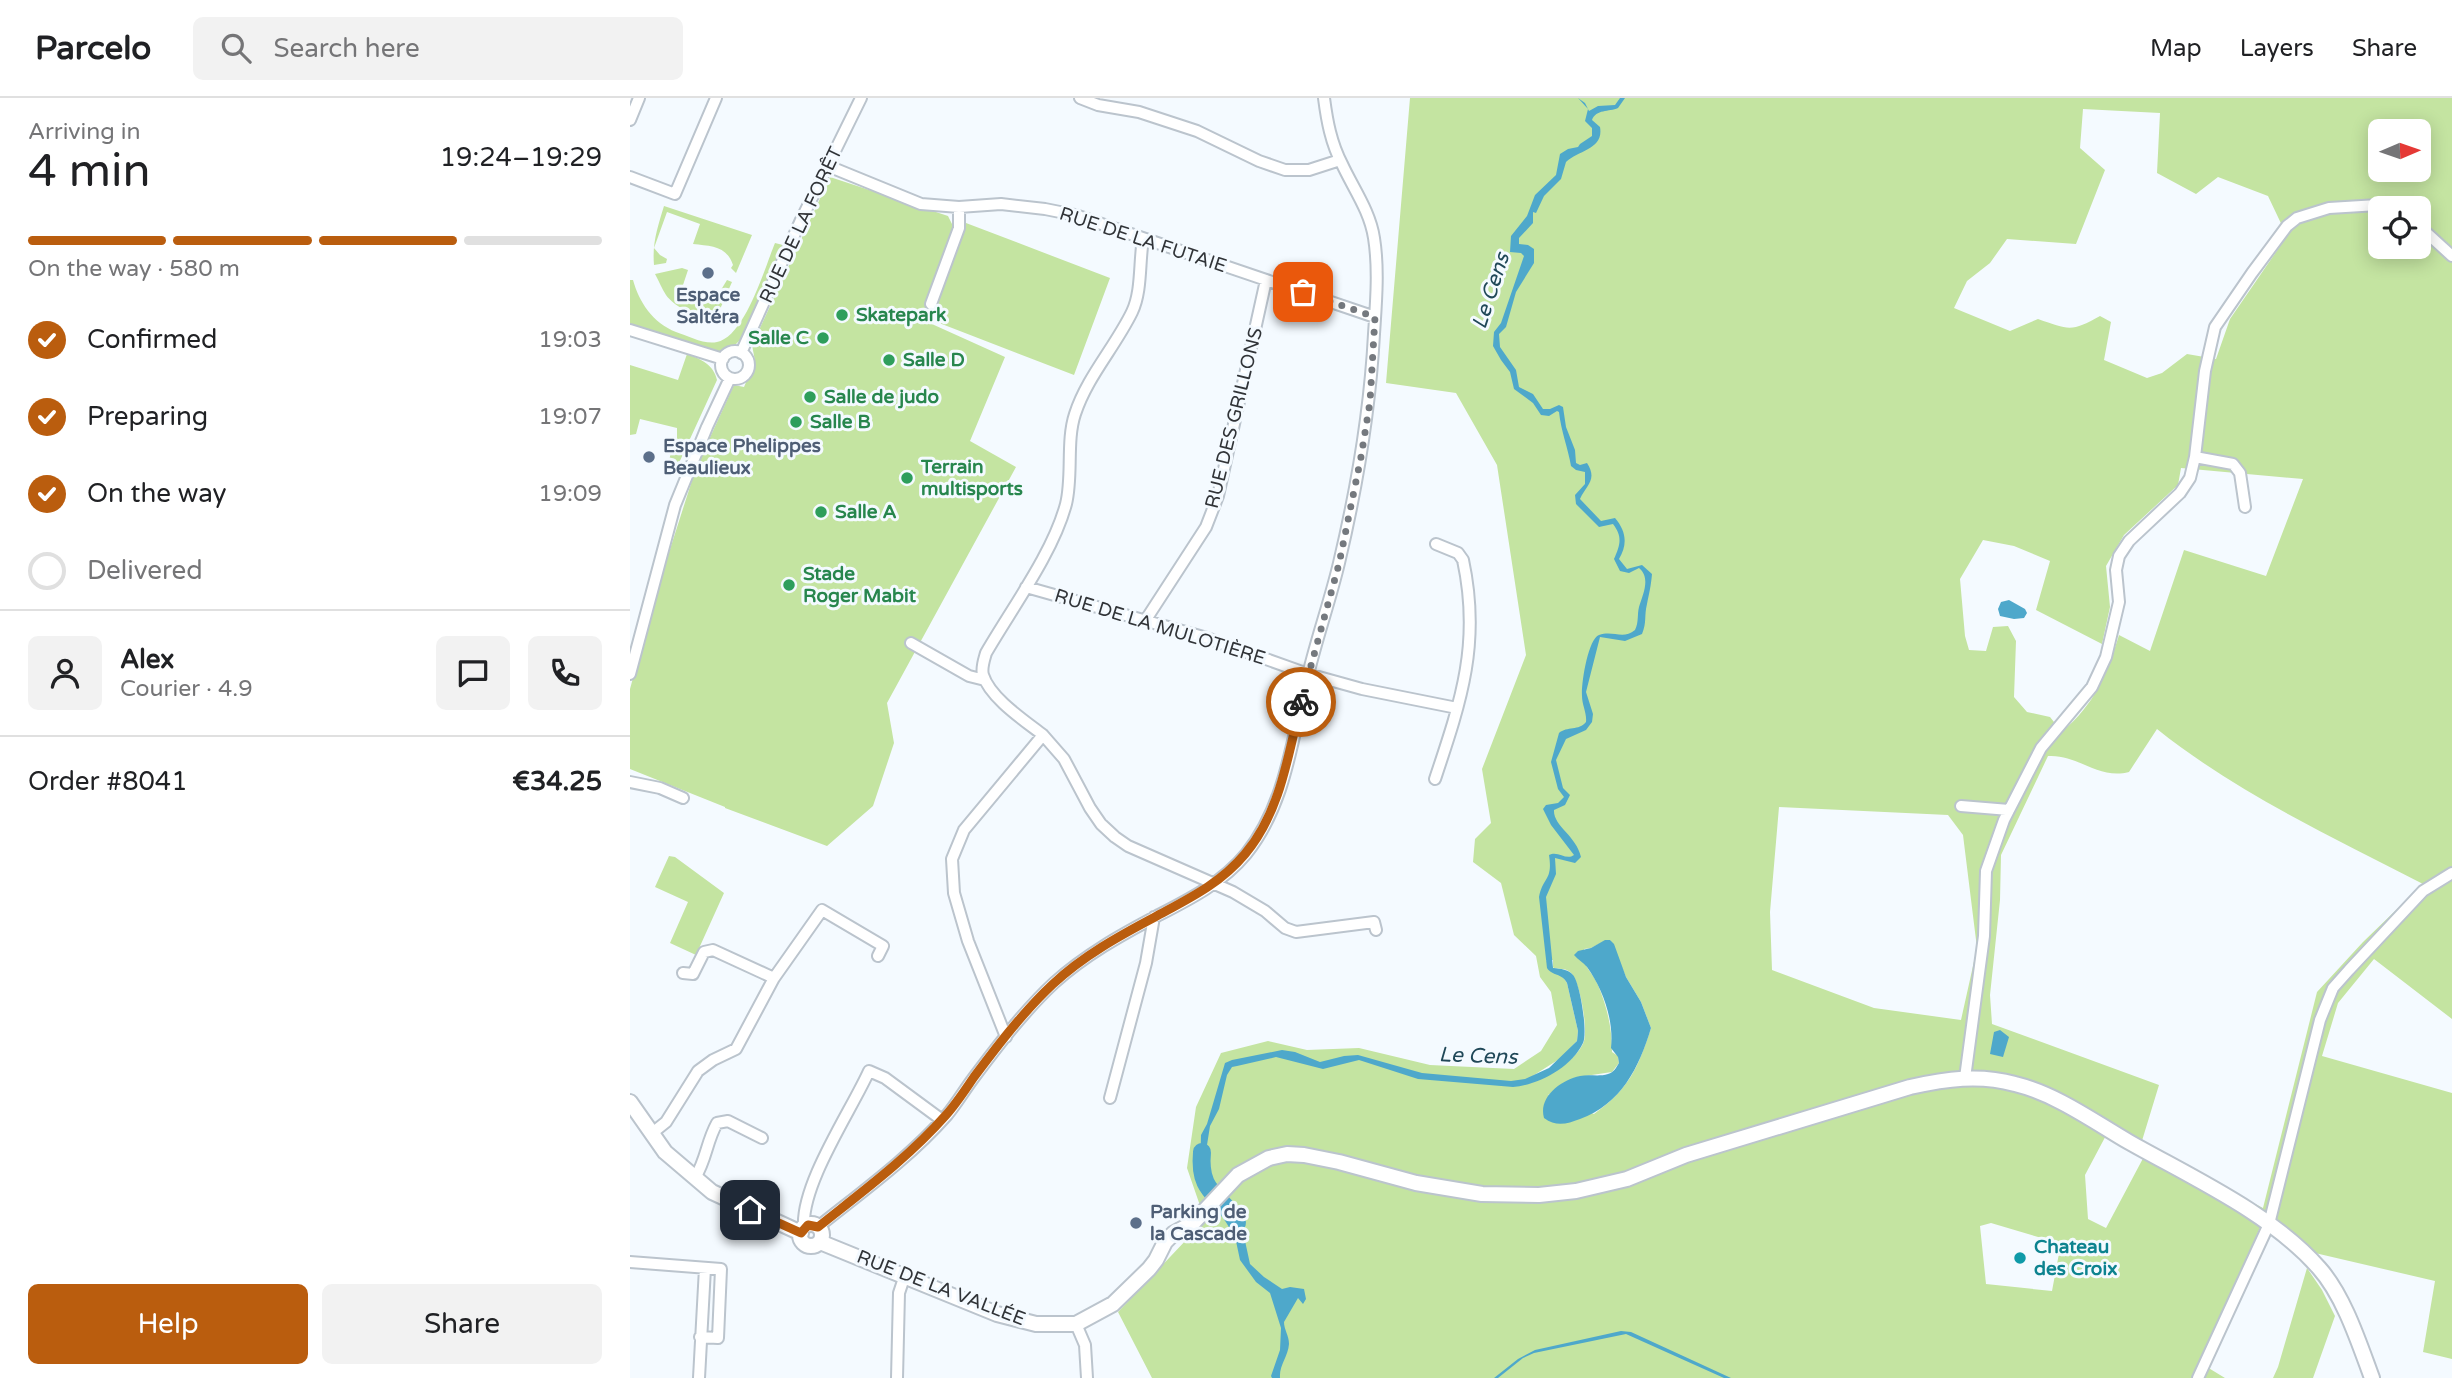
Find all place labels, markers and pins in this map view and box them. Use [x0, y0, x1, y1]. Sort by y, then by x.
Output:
pin [1273, 262, 1333, 322]
marker: Espace Saltéra [700, 265, 716, 281]
place label: Espace Saltéra [676, 284, 741, 328]
place label: Skatepark [856, 304, 947, 327]
marker: Skatepark [834, 307, 850, 323]
place label: Salle C [748, 327, 809, 349]
marker: Salle C [815, 330, 831, 346]
place label: Salle D [903, 349, 965, 371]
marker: Salle D [881, 352, 897, 368]
place label: Salle de judo [824, 386, 939, 409]
marker: Salle de judo [802, 389, 818, 405]
place label: Salle B [810, 411, 871, 433]
marker: Salle B [788, 414, 804, 430]
place label: Espace Phelippes Beaulieux [663, 435, 821, 479]
marker: Espace Phelippes Beaulieux [641, 449, 657, 465]
place label: Terrain multisports [920, 456, 1023, 501]
marker: Terrain multisports [899, 470, 915, 486]
place label: Salle A [835, 501, 897, 523]
marker: Salle A [813, 504, 829, 520]
place label: Stade Roger Mabit [803, 563, 917, 608]
marker: Stade Roger Mabit [781, 577, 797, 593]
pin [720, 1180, 780, 1240]
place label: Parking de la Cascade [1150, 1201, 1247, 1245]
marker: Parking de la Cascade [1128, 1215, 1144, 1231]
place label: Chateau des Croix [2034, 1236, 2117, 1280]
marker: Chateau des Croix [2012, 1250, 2028, 1266]

